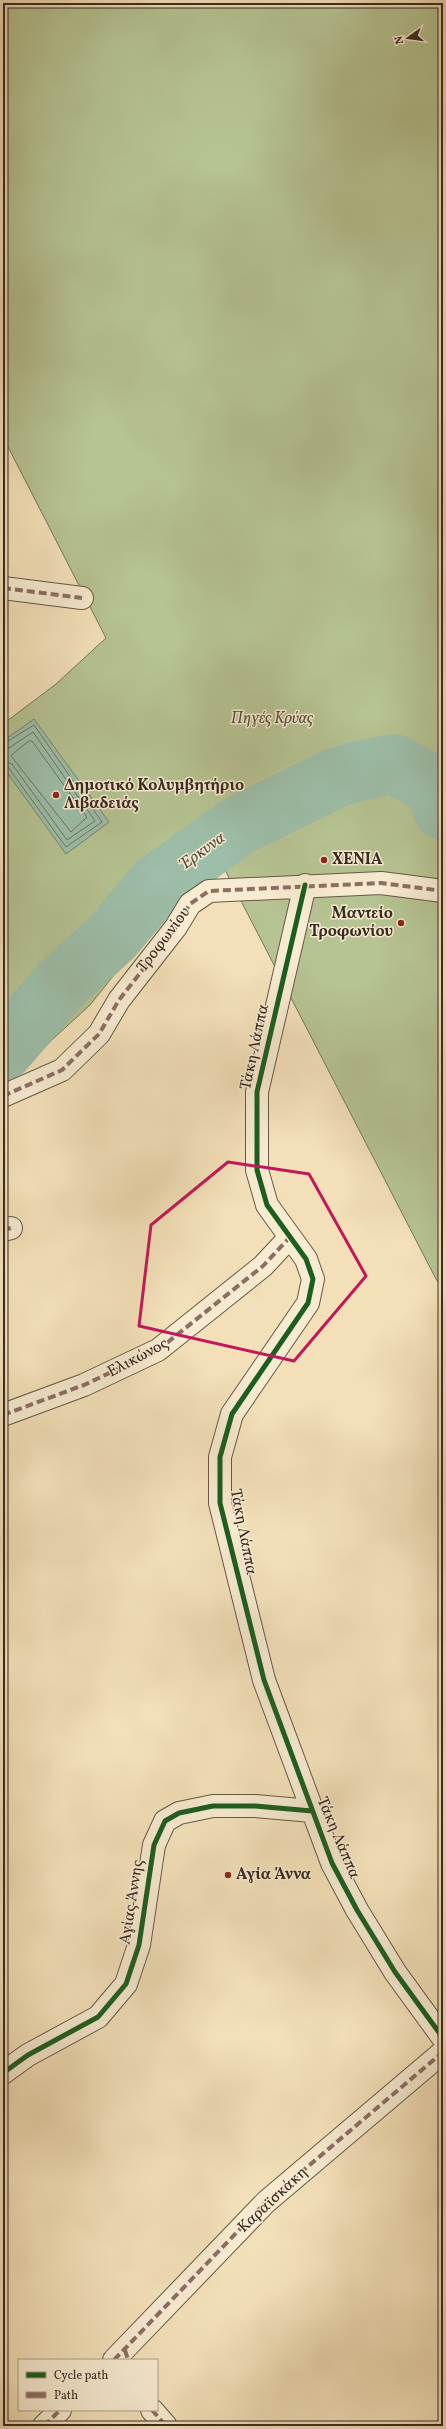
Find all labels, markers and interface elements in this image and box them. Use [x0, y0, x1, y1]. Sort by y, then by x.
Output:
north arrow [388, 18, 428, 58]
text: N [392, 34, 408, 46]
park label: Πηγές Κρύας [231, 708, 314, 730]
place label: Δημοτικό Κολυμβητήριο Λιβαδειάς [64, 775, 244, 815]
marker: Δημοτικό Κολυμβητήριο Λιβαδειάς [51, 790, 61, 800]
water label: Έρκυνα [175, 827, 230, 876]
place label: XENIA [332, 849, 383, 871]
marker: XENIA [319, 855, 329, 865]
street label: Τροφωνίου [132, 902, 196, 977]
place label: Μαντείο Τροφωνίου [309, 903, 393, 943]
marker: Μαντείο Τροφωνίου [396, 918, 406, 928]
street label: Τάκη Λάππα [235, 1002, 275, 1092]
street label: Ελικώνος [104, 1333, 172, 1383]
street label: Τάκη Λάππα [224, 1487, 262, 1577]
street label: Τάκη Λάππα [311, 1794, 365, 1883]
street label: Αγίας Άννης [114, 1858, 150, 1946]
place label: Αγία Άννα [236, 1864, 312, 1886]
marker: Αγία Άννα [223, 1870, 233, 1880]
street label: Καραϊσκάκη [233, 2162, 313, 2238]
legend [18, 2359, 158, 2411]
text: Cycle path [54, 2368, 109, 2384]
text: Path [54, 2388, 78, 2404]

